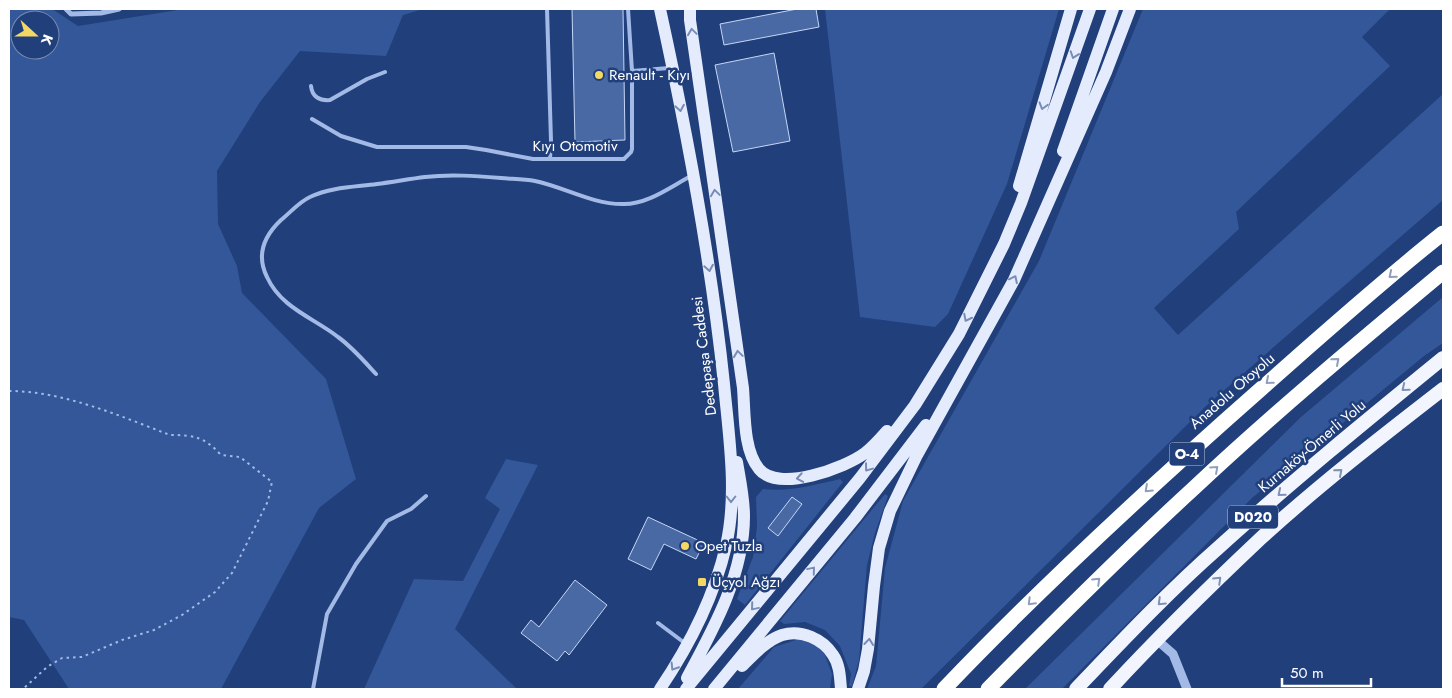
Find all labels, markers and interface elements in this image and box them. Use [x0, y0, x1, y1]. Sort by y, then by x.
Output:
north arrow [10, 10, 60, 60]
one-way arrow [687, 28, 698, 36]
text: K [36, 32, 58, 48]
one-way arrow [1070, 50, 1080, 58]
place label: Renault - Kıyı [609, 64, 690, 86]
marker: Renault - Kıyı [593, 69, 605, 81]
one-way arrow [1038, 101, 1048, 109]
one-way arrow [674, 104, 684, 112]
street label: Kıyı Otomotiv [532, 135, 618, 157]
one-way arrow [710, 189, 721, 197]
one-way arrow [703, 263, 713, 272]
one-way arrow [1389, 269, 1398, 277]
one-way arrow [1007, 275, 1018, 284]
street label: Dedepaşa Caddesi [686, 295, 722, 417]
one-way arrow [963, 313, 973, 322]
street label: Anadolu Otoyolu [1184, 348, 1280, 434]
one-way arrow [733, 350, 744, 358]
one-way arrow [1331, 358, 1340, 367]
one-way arrow [1266, 376, 1275, 385]
one-way arrow [1402, 383, 1411, 392]
street label: Kurnaköy-Ömerli Yolu [1253, 394, 1371, 498]
road number: O-4 [1170, 442, 1204, 466]
one-way arrow [865, 462, 873, 471]
one-way arrow [1209, 466, 1218, 475]
one-way arrow [1334, 468, 1343, 477]
one-way arrow [795, 472, 804, 482]
one-way arrow [1144, 483, 1153, 492]
one-way arrow [1278, 487, 1287, 496]
one-way arrow [726, 496, 736, 503]
road number: D020 [1228, 506, 1278, 528]
place label: Opet Tuzla [695, 535, 762, 557]
marker: Opet Tuzla [679, 540, 691, 552]
one-way arrow [806, 567, 814, 576]
place label: Üçyol Ağzı [712, 571, 780, 593]
marker: Üçyol Ağzı [696, 576, 708, 588]
one-way arrow [1213, 577, 1222, 586]
one-way arrow [1091, 578, 1100, 587]
one-way arrow [1028, 596, 1037, 605]
one-way arrow [1158, 597, 1167, 606]
one-way arrow [750, 602, 759, 611]
one-way arrow [863, 638, 874, 646]
scale bar [1282, 656, 1371, 688]
one-way arrow [670, 662, 680, 671]
text: 50 m [1290, 662, 1324, 684]

